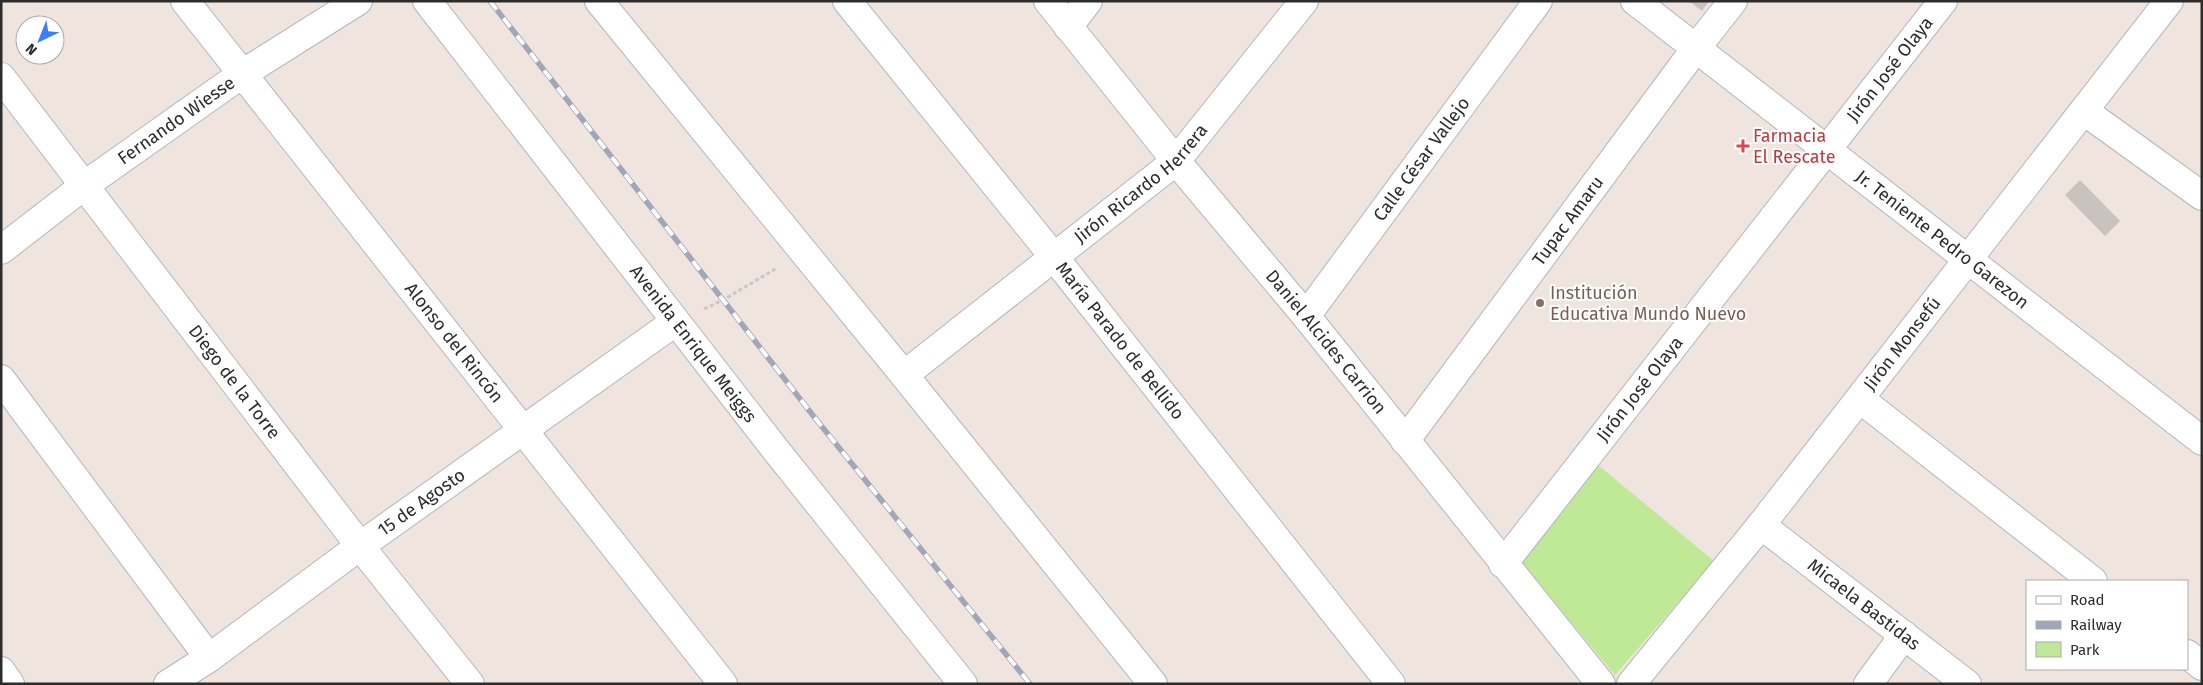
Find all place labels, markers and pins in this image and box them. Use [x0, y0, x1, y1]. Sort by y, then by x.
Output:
place label: Farmacia El Rescate [1753, 125, 1836, 168]
marker: Farmacia El Rescate [1737, 140, 1749, 152]
place label: Institución Educativa Mundo Nuevo [1550, 282, 1746, 325]
marker: Institución Educativa Mundo Nuevo [1534, 297, 1546, 309]

